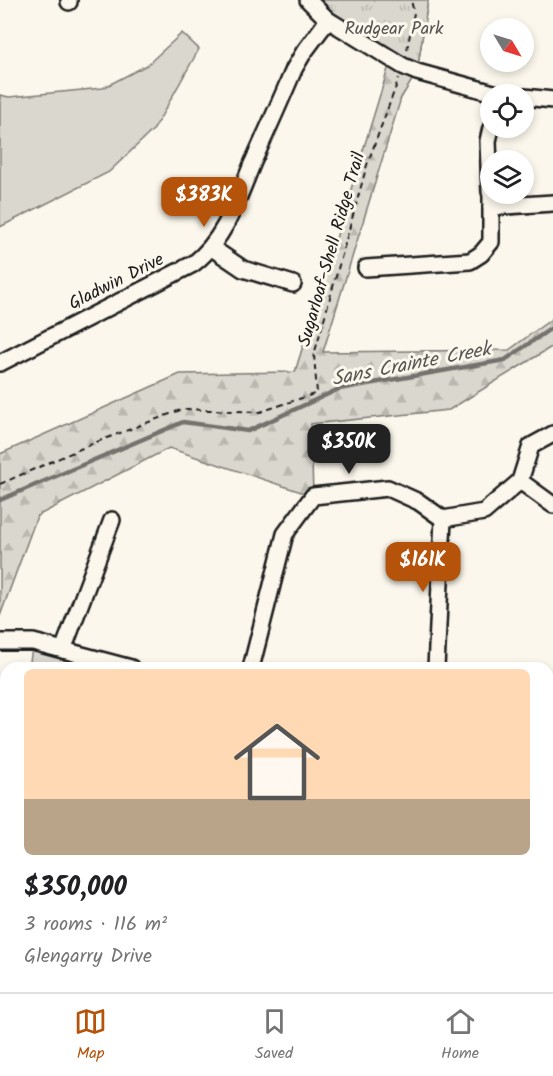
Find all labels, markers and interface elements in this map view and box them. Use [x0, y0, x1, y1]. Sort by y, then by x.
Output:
park label: Rudgear Park [344, 15, 444, 44]
north arrow [480, 18, 534, 72]
map controls [480, 18, 534, 204]
button: locate [480, 84, 534, 138]
street label: Sugarloaf-Shell Ridge Trail [291, 148, 374, 350]
button: layers [480, 150, 534, 204]
pin: $383K [162, 177, 246, 228]
text: $383K [175, 180, 233, 212]
street label: Gladwin Drive [64, 246, 169, 319]
water label: Sans Crainte Creek [329, 333, 496, 396]
pin: $350K [307, 424, 391, 475]
text: $350K [321, 427, 377, 459]
pin: $161K [381, 542, 465, 593]
text: $161K [400, 545, 446, 577]
icon: home [223, 708, 331, 816]
text: $350,000 [24, 867, 127, 909]
text: 3 rooms · 116 m² [24, 909, 167, 941]
text: Glengarry Drive [24, 941, 152, 973]
tab: Map [74, 1005, 107, 1066]
tab: Saved [255, 1005, 293, 1066]
tab: Home [441, 1005, 479, 1066]

